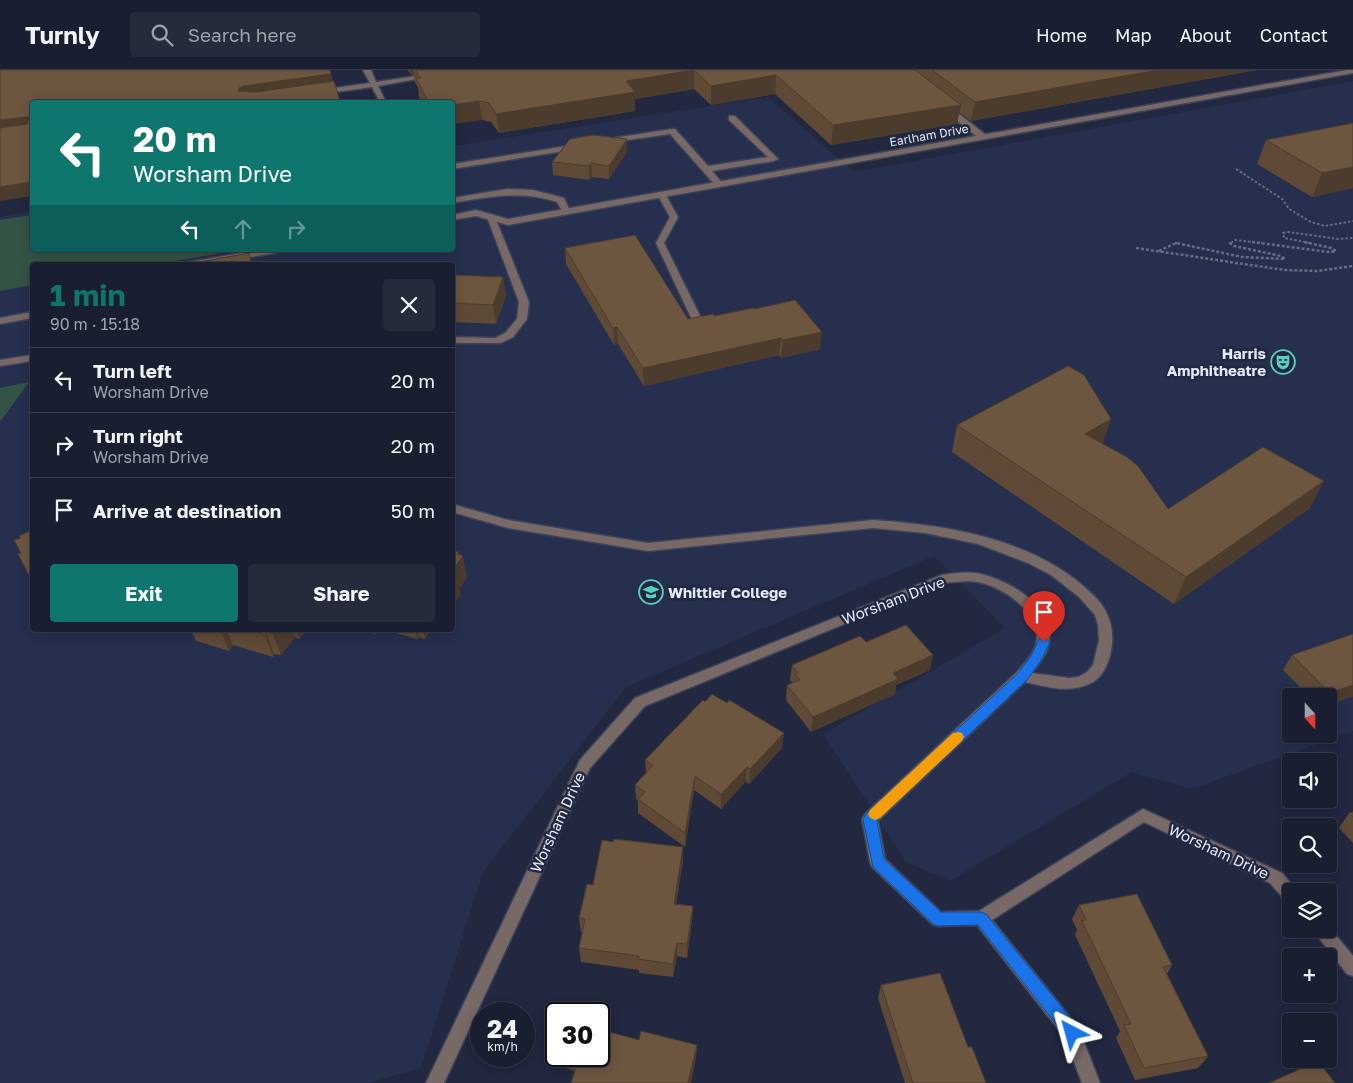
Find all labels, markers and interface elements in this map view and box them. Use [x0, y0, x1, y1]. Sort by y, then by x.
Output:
search box [130, 12, 480, 57]
text: Turnly [25, 20, 100, 49]
icon: search [148, 21, 176, 49]
text: Search here [188, 23, 297, 46]
text: Home [1036, 24, 1087, 46]
text: Map [1115, 24, 1152, 46]
text: About [1180, 24, 1232, 46]
text: Contact [1260, 24, 1328, 46]
text: 20 m [133, 118, 216, 160]
icon: left [50, 120, 115, 185]
street label: Earlham Drive [888, 121, 970, 149]
text: Worsham Drive [133, 160, 292, 187]
icon: left [176, 215, 204, 243]
icon: ahead [229, 215, 257, 243]
icon: right [282, 215, 310, 243]
text: 1 min [50, 277, 126, 313]
button: close [383, 279, 435, 331]
text: 90 m · 15:18 [50, 314, 140, 334]
place label: Harris Amphitheatre [1167, 344, 1266, 379]
theatre icon: Harris Amphitheatre [1270, 349, 1296, 375]
text: Turn left [93, 359, 172, 382]
icon: left [50, 366, 78, 394]
text: 20 m [391, 369, 435, 392]
text: Worsham Drive [93, 382, 209, 402]
text: Turn right [93, 424, 183, 447]
icon: right [50, 431, 78, 459]
text: 20 m [391, 434, 435, 457]
text: Worsham Drive [93, 447, 209, 467]
icon: arrive [50, 496, 78, 524]
text: Arrive at destination [93, 499, 281, 522]
text: 50 m [391, 499, 435, 522]
button: Exit [50, 564, 238, 622]
button: Share [248, 564, 435, 622]
street label: Worsham Drive [839, 572, 947, 628]
school or university icon: Whittier College [638, 579, 664, 605]
place label: Whittier College [668, 583, 787, 601]
pin [1023, 591, 1065, 642]
icon: arrive [1030, 598, 1058, 626]
north arrow [1282, 688, 1338, 742]
map controls [1282, 688, 1337, 1068]
button: sound [1282, 753, 1337, 808]
street label: Worsham Drive [526, 769, 588, 875]
button: search [1282, 818, 1337, 873]
street label: Worsham Drive [1166, 820, 1272, 882]
button: layers [1282, 883, 1337, 938]
button: + [1282, 948, 1337, 1003]
speed limit sign: 30 [545, 1002, 610, 1067]
position arrow [1045, 1006, 1097, 1058]
text: 24 [487, 1013, 518, 1044]
button: − [1282, 1013, 1337, 1068]
text: km/h [487, 1039, 518, 1054]

